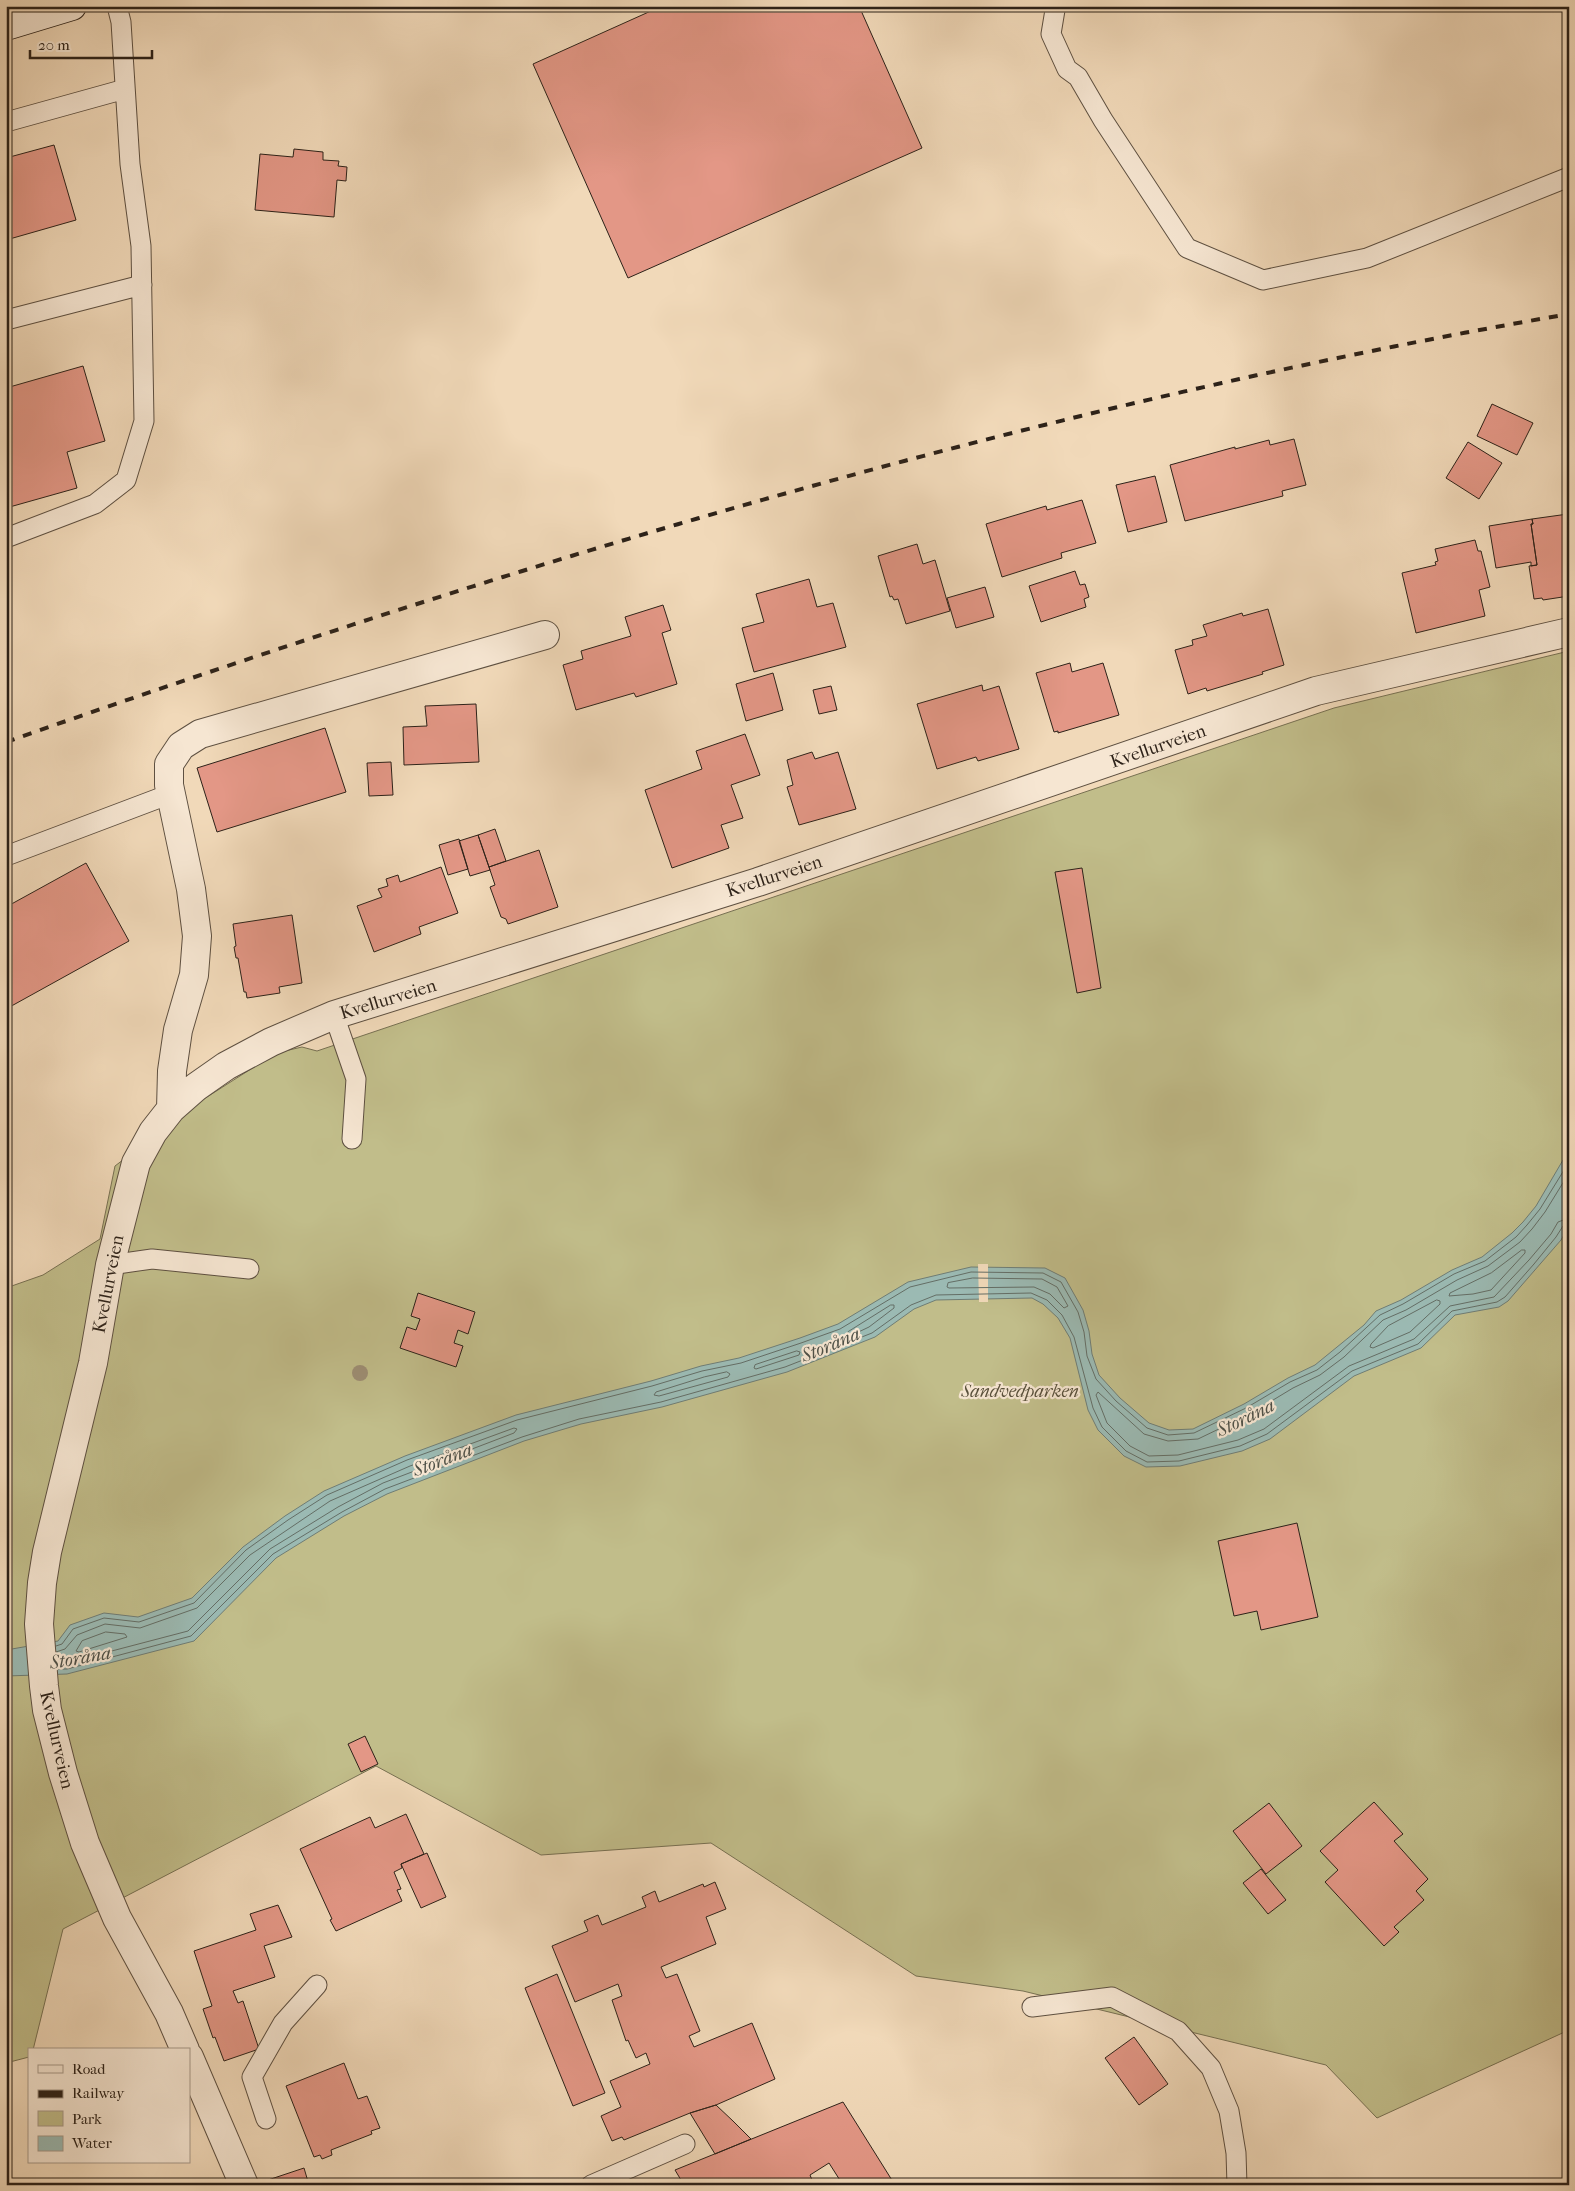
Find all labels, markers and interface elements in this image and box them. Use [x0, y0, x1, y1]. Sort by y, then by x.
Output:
scale bar [30, 28, 152, 60]
text: 20 m [38, 36, 70, 54]
street label: Kvellurveien [1108, 720, 1209, 773]
street label: Kvellurveien [723, 851, 825, 902]
street label: Kvellurveien [337, 975, 439, 1024]
street label: Kvellurveien [89, 1233, 128, 1335]
water label: Storåna [797, 1323, 863, 1368]
park label: Sandvedparken [960, 1381, 1079, 1402]
water label: Storåna [1212, 1394, 1278, 1442]
water label: Storåna [409, 1439, 475, 1482]
water label: Storåna [47, 1642, 113, 1674]
street label: Kvellurveien [35, 1689, 78, 1792]
legend [28, 2048, 190, 2164]
text: Road [72, 2060, 106, 2078]
text: Railway [72, 2084, 125, 2102]
text: Park [72, 2110, 102, 2128]
text: Water [71, 2134, 112, 2152]

